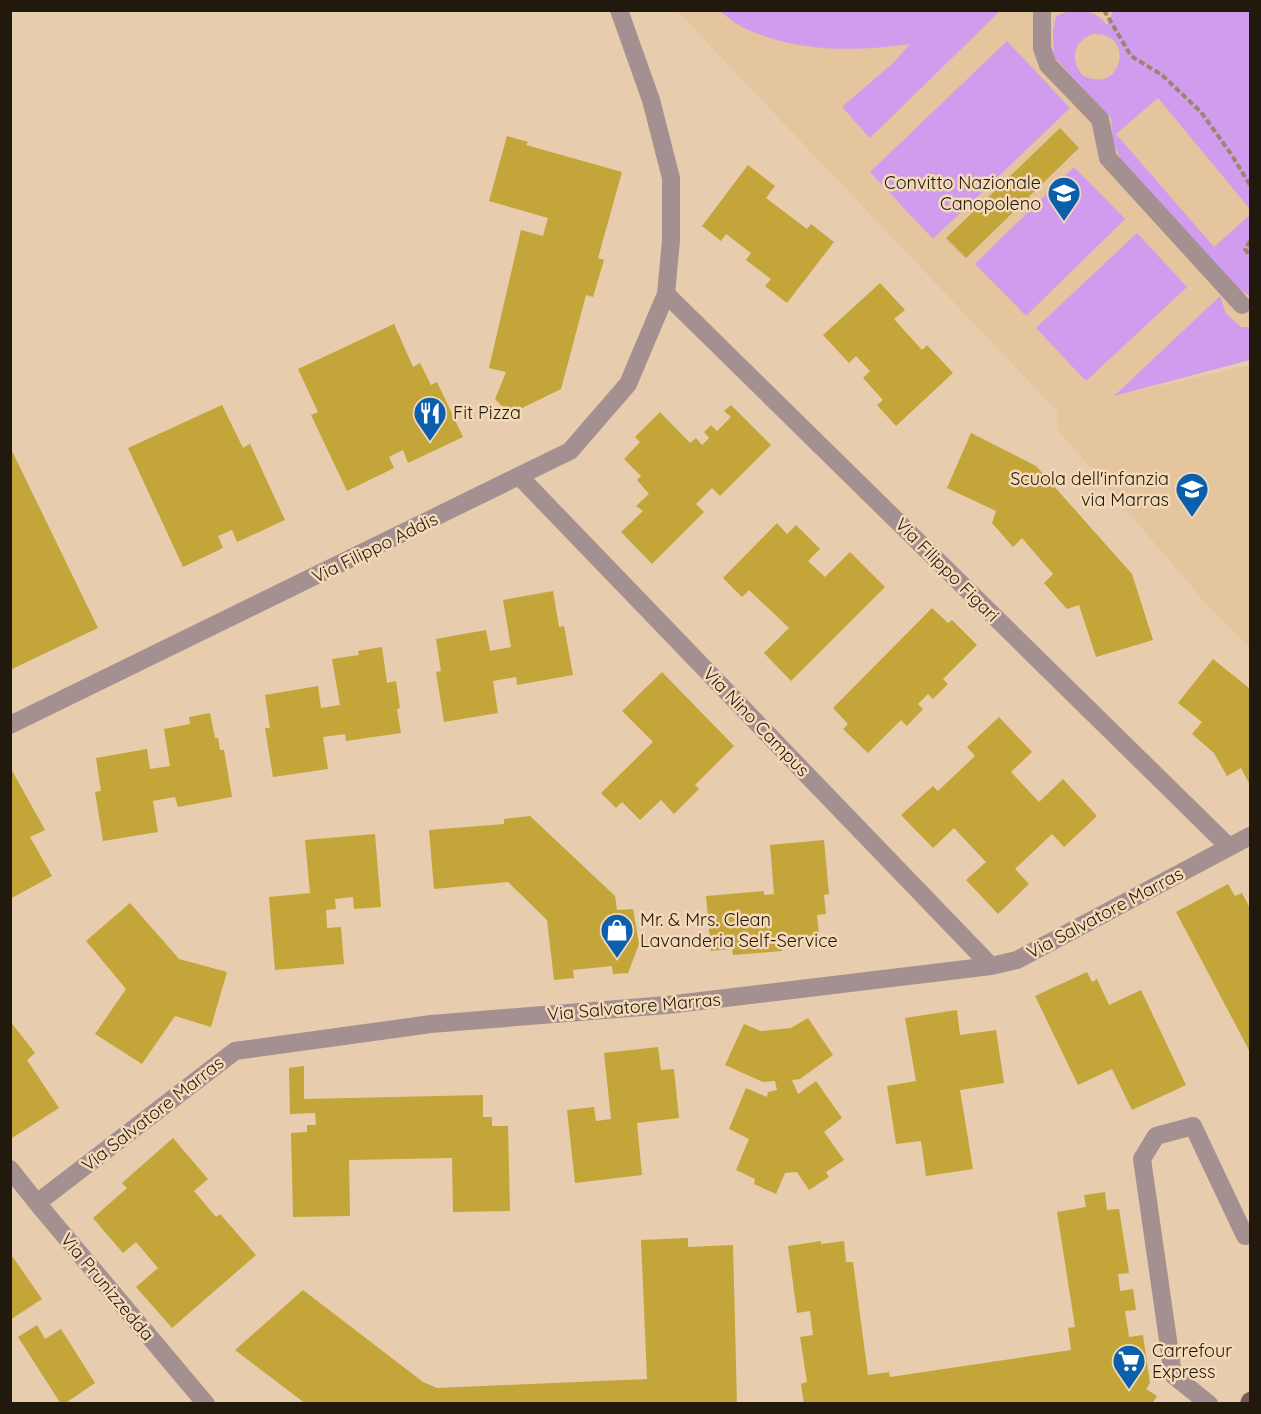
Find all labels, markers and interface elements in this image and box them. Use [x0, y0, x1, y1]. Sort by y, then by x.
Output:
place label: Convitto Nazionale Canopoleno [884, 171, 1041, 215]
school or university icon: Convitto Nazionale Canopoleno [1046, 175, 1082, 222]
restaurant icon: Fit Pizza [412, 395, 448, 442]
place label: Fit Pizza [453, 401, 521, 424]
place label: Scuola dell'infanzia via Marras [1010, 467, 1169, 511]
school or university icon: Scuola dell'infanzia via Marras [1174, 471, 1210, 518]
street label: Via Filippo Addis [308, 507, 441, 588]
street label: Via Filippo Figari [890, 513, 1004, 627]
street label: Via Nino Campus [698, 662, 814, 781]
street label: Via Salvatore Marras [1023, 862, 1187, 964]
place label: Mr. & Mrs. Clean Lavanderia Self-Service [640, 908, 838, 952]
shop icon: Mr. & Mrs. Clean Lavanderia Self-Service [599, 912, 635, 959]
street label: Via Salvatore Marras [546, 987, 722, 1026]
street label: Via Salvatore Marras [77, 1051, 228, 1176]
street label: Via Prunizzedda [56, 1228, 159, 1345]
place label: Carrefour Express [1152, 1339, 1232, 1383]
supermarket icon: Carrefour Express [1111, 1343, 1147, 1390]

